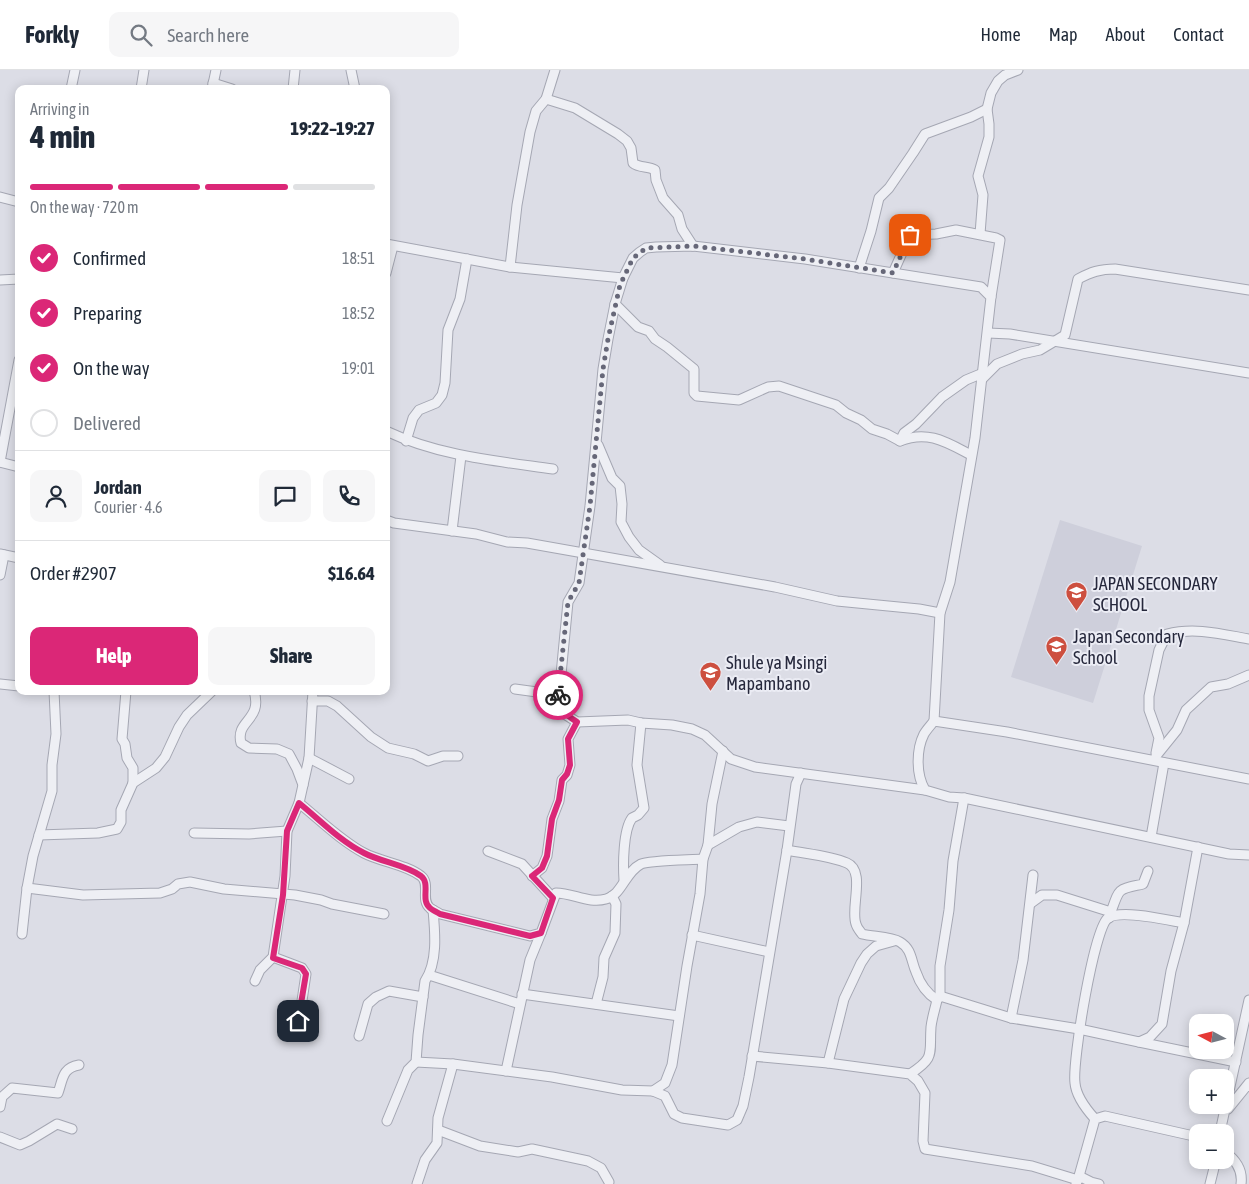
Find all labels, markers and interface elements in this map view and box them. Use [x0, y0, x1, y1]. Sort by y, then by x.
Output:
search box [109, 12, 459, 57]
text: Forkly [25, 21, 79, 48]
icon: search [127, 21, 155, 49]
text: Search here [167, 24, 249, 46]
text: Home [981, 24, 1021, 45]
text: Map [1049, 24, 1078, 45]
text: About [1106, 24, 1145, 45]
text: Contact [1173, 24, 1224, 45]
text: Arriving in [30, 100, 90, 118]
text: 19:22–19:27 [290, 117, 375, 139]
text: 4 min [30, 118, 95, 155]
text: On the way · 720 m [30, 198, 139, 216]
pin [889, 214, 931, 256]
icon: bag [896, 221, 924, 249]
icon: check [30, 244, 58, 272]
text: Confirmed [73, 247, 146, 269]
text: 18:51 [342, 249, 375, 267]
icon: check [30, 299, 58, 327]
text: Preparing [73, 302, 142, 324]
text: 18:52 [342, 304, 375, 322]
icon: check [30, 354, 58, 382]
text: On the way [73, 357, 150, 379]
text: 19:01 [342, 359, 375, 377]
text: Delivered [73, 412, 141, 434]
button: person [30, 470, 82, 522]
button: chat [259, 470, 311, 522]
button: phone [323, 470, 375, 522]
text: Jordan [94, 476, 142, 498]
text: Courier · 4.6 [94, 498, 163, 516]
text: Order #2907 [30, 562, 117, 584]
text: $16.64 [328, 562, 375, 584]
place label: JAPAN SECONDARY SCHOOL [1093, 573, 1217, 615]
school or university icon: JAPAN SECONDARY SCHOOL [1065, 581, 1089, 612]
place label: Japan Secondary School [1073, 626, 1184, 668]
button: Help [30, 627, 198, 685]
button: Share [208, 627, 375, 685]
school or university icon: Japan Secondary School [1045, 634, 1069, 665]
place label: Shule ya Msingi Mapambano [726, 652, 827, 694]
school or university icon: Shule ya Msingi Mapambano [698, 660, 722, 691]
courier [533, 670, 583, 720]
icon: bike [544, 681, 572, 709]
pin [277, 1000, 319, 1042]
icon: home [284, 1007, 312, 1035]
north arrow [1189, 1014, 1234, 1059]
map controls [1189, 1014, 1234, 1169]
button: + [1189, 1069, 1234, 1114]
button: − [1189, 1124, 1234, 1169]

